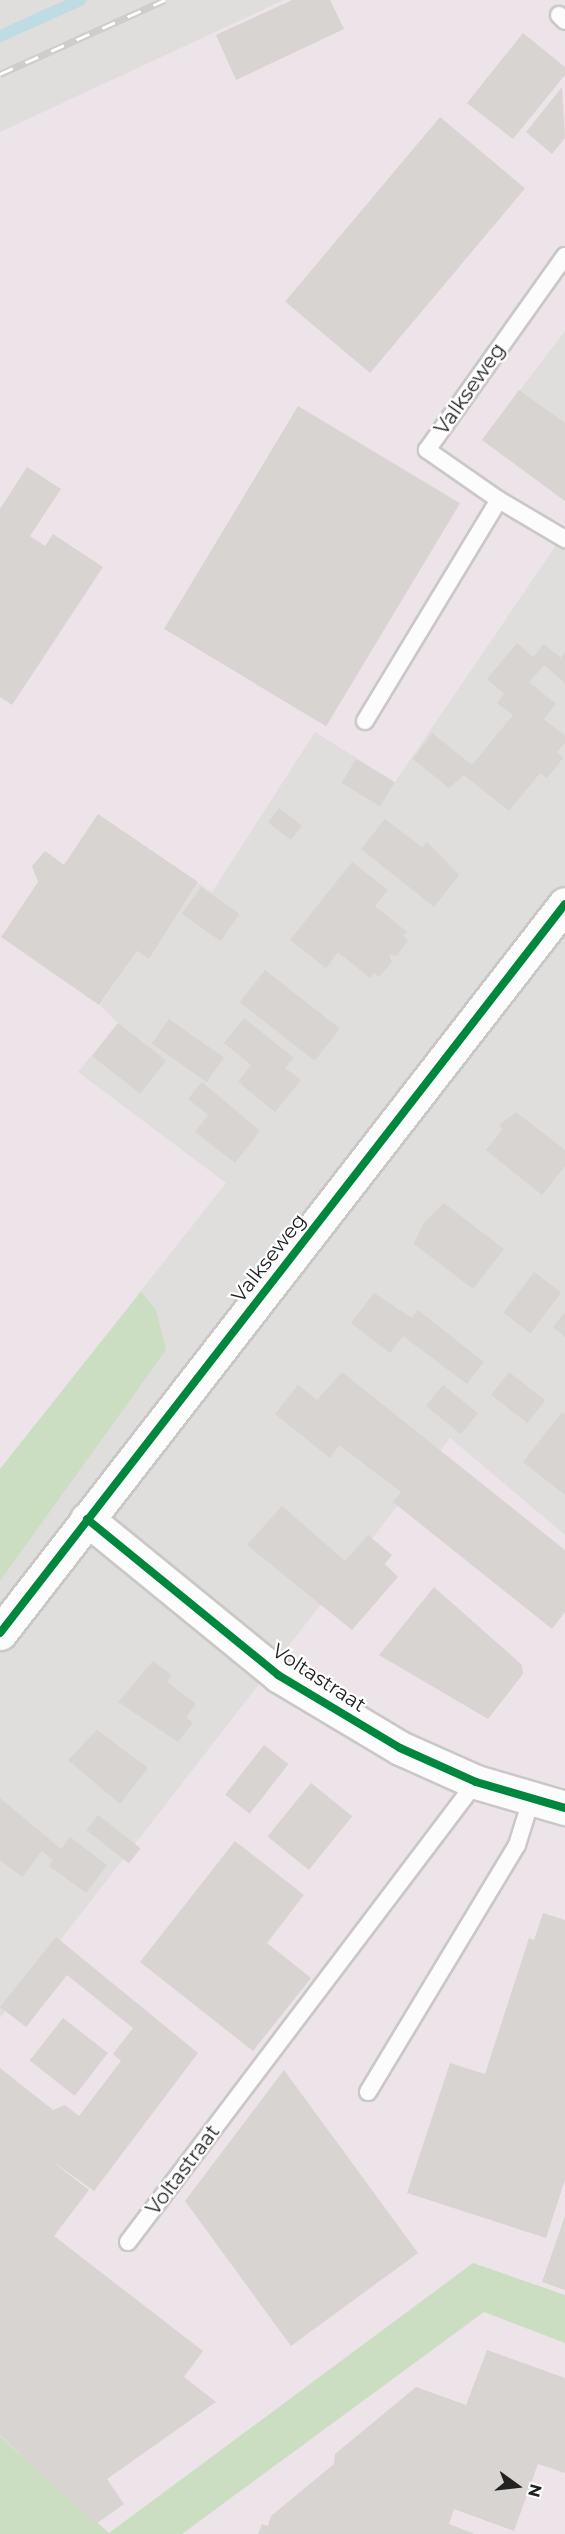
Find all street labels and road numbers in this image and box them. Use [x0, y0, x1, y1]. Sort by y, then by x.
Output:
street label: Valkseweg [430, 339, 510, 439]
street label: Valkseweg [227, 1209, 311, 1307]
street label: Voltastraat [268, 1639, 370, 1717]
street label: Voltastraat [141, 2120, 225, 2220]

